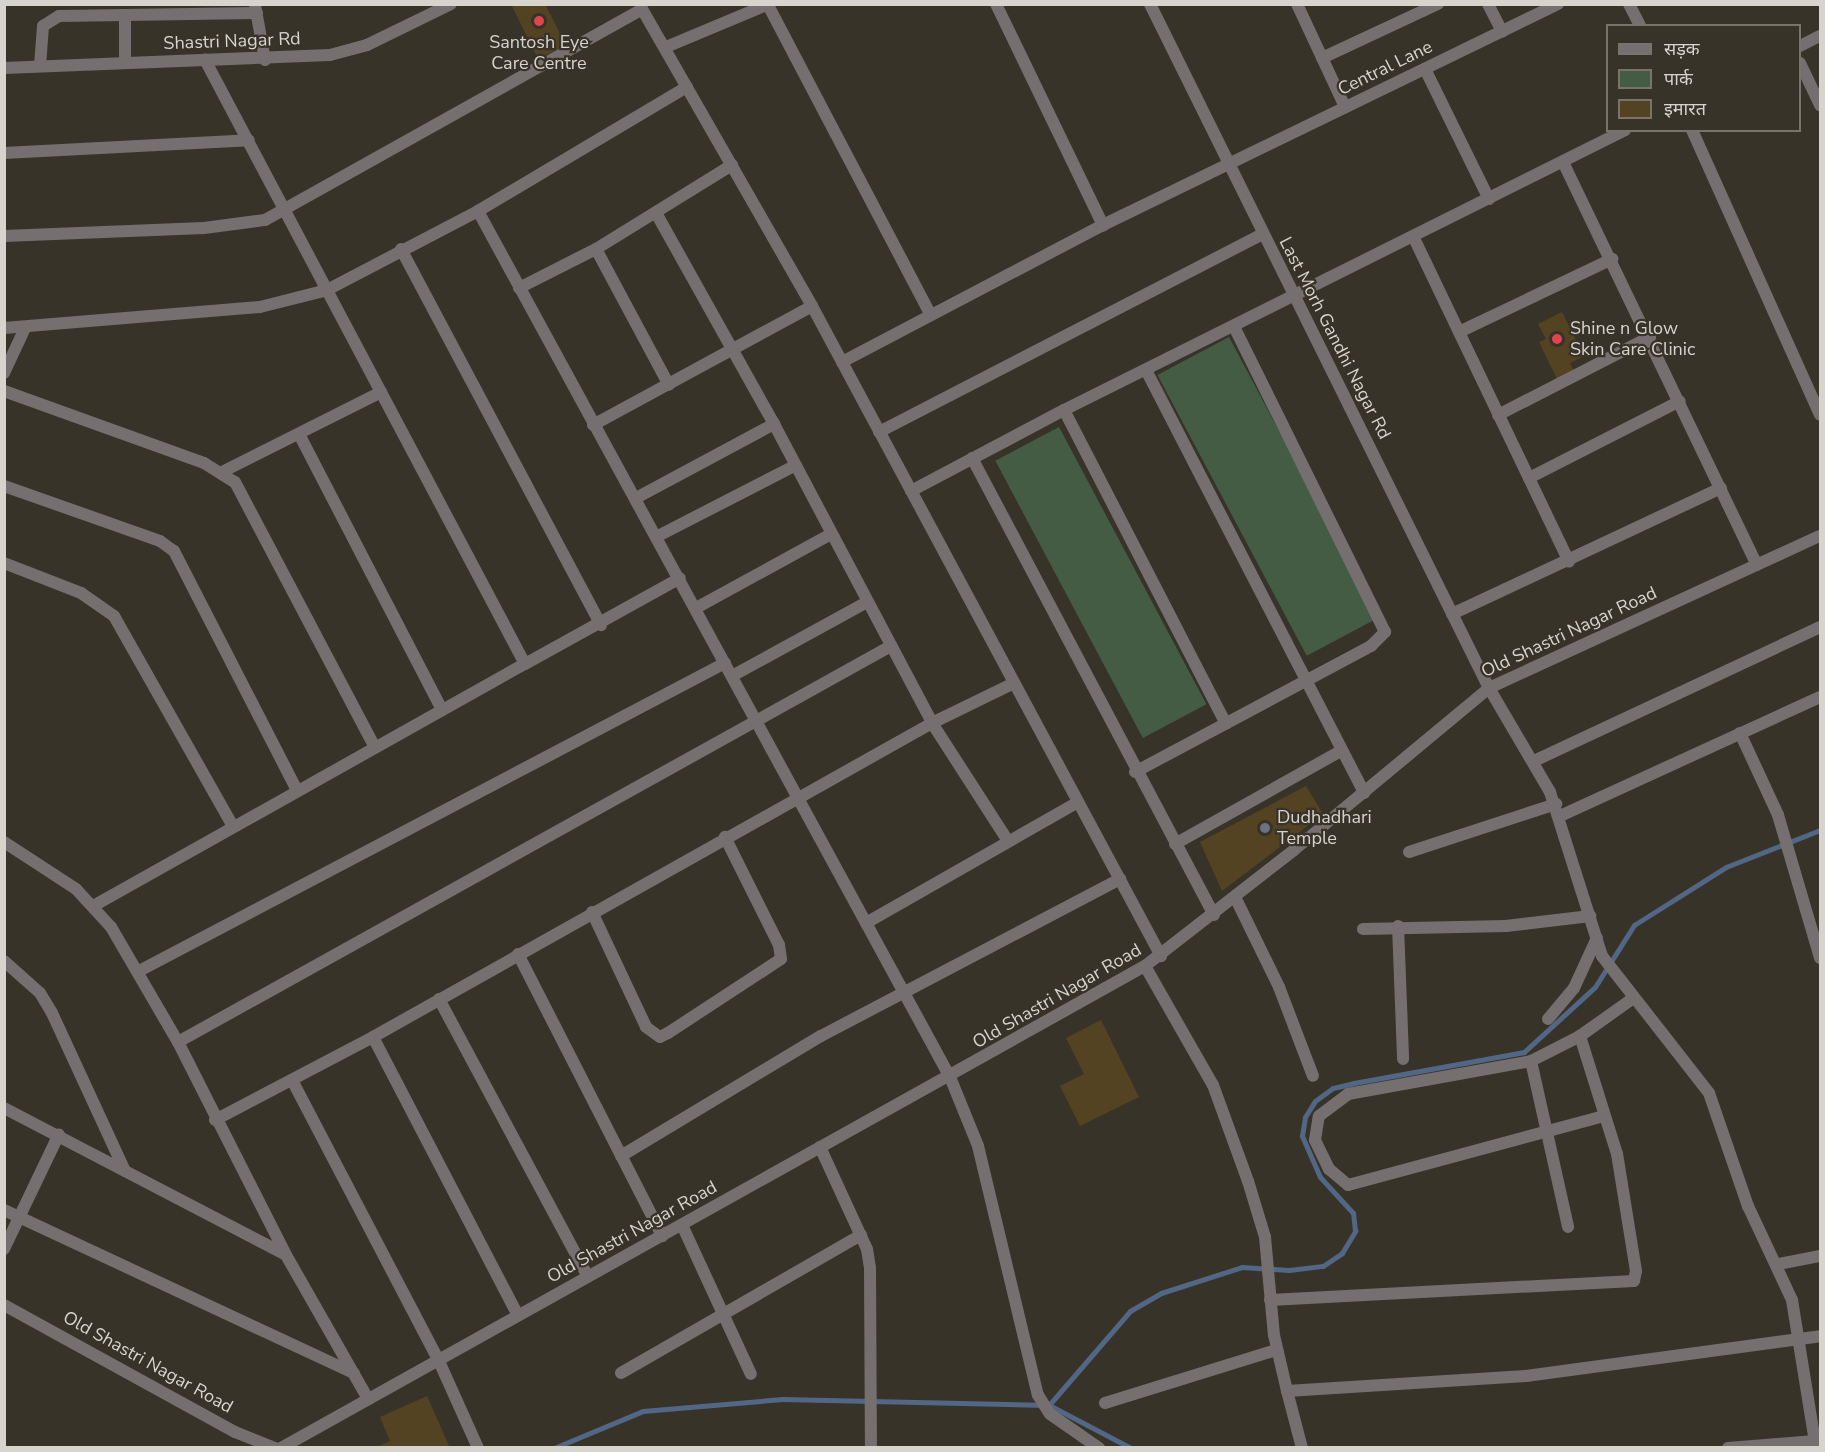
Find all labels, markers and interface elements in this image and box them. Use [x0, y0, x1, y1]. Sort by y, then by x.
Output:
marker: Santosh Eye Care Centre [530, 12, 548, 30]
legend [1606, 24, 1801, 132]
street label: Shastri Nagar Rd [163, 28, 301, 54]
place label: Santosh Eye Care Centre [489, 32, 589, 74]
street label: Central Lane [1334, 36, 1436, 100]
text: सड़क [1664, 37, 1700, 61]
text: पार्क [1664, 67, 1693, 91]
text: इमारत [1664, 97, 1706, 121]
street label: Last Morh Gandhi Nagar Rd [1274, 233, 1396, 443]
place label: Shine n Glow Skin Care Clinic [1570, 318, 1695, 360]
marker: Shine n Glow Skin Care Clinic [1548, 330, 1566, 348]
street label: Old Shastri Nagar Road [1478, 582, 1660, 682]
place label: Dudhadhari Temple [1277, 807, 1372, 850]
marker: Dudhadhari Temple [1258, 821, 1272, 835]
street label: Old Shastri Nagar Road [969, 939, 1145, 1053]
street label: Old Shastri Nagar Road [543, 1176, 721, 1288]
street label: Old Shastri Nagar Road [59, 1306, 237, 1418]

